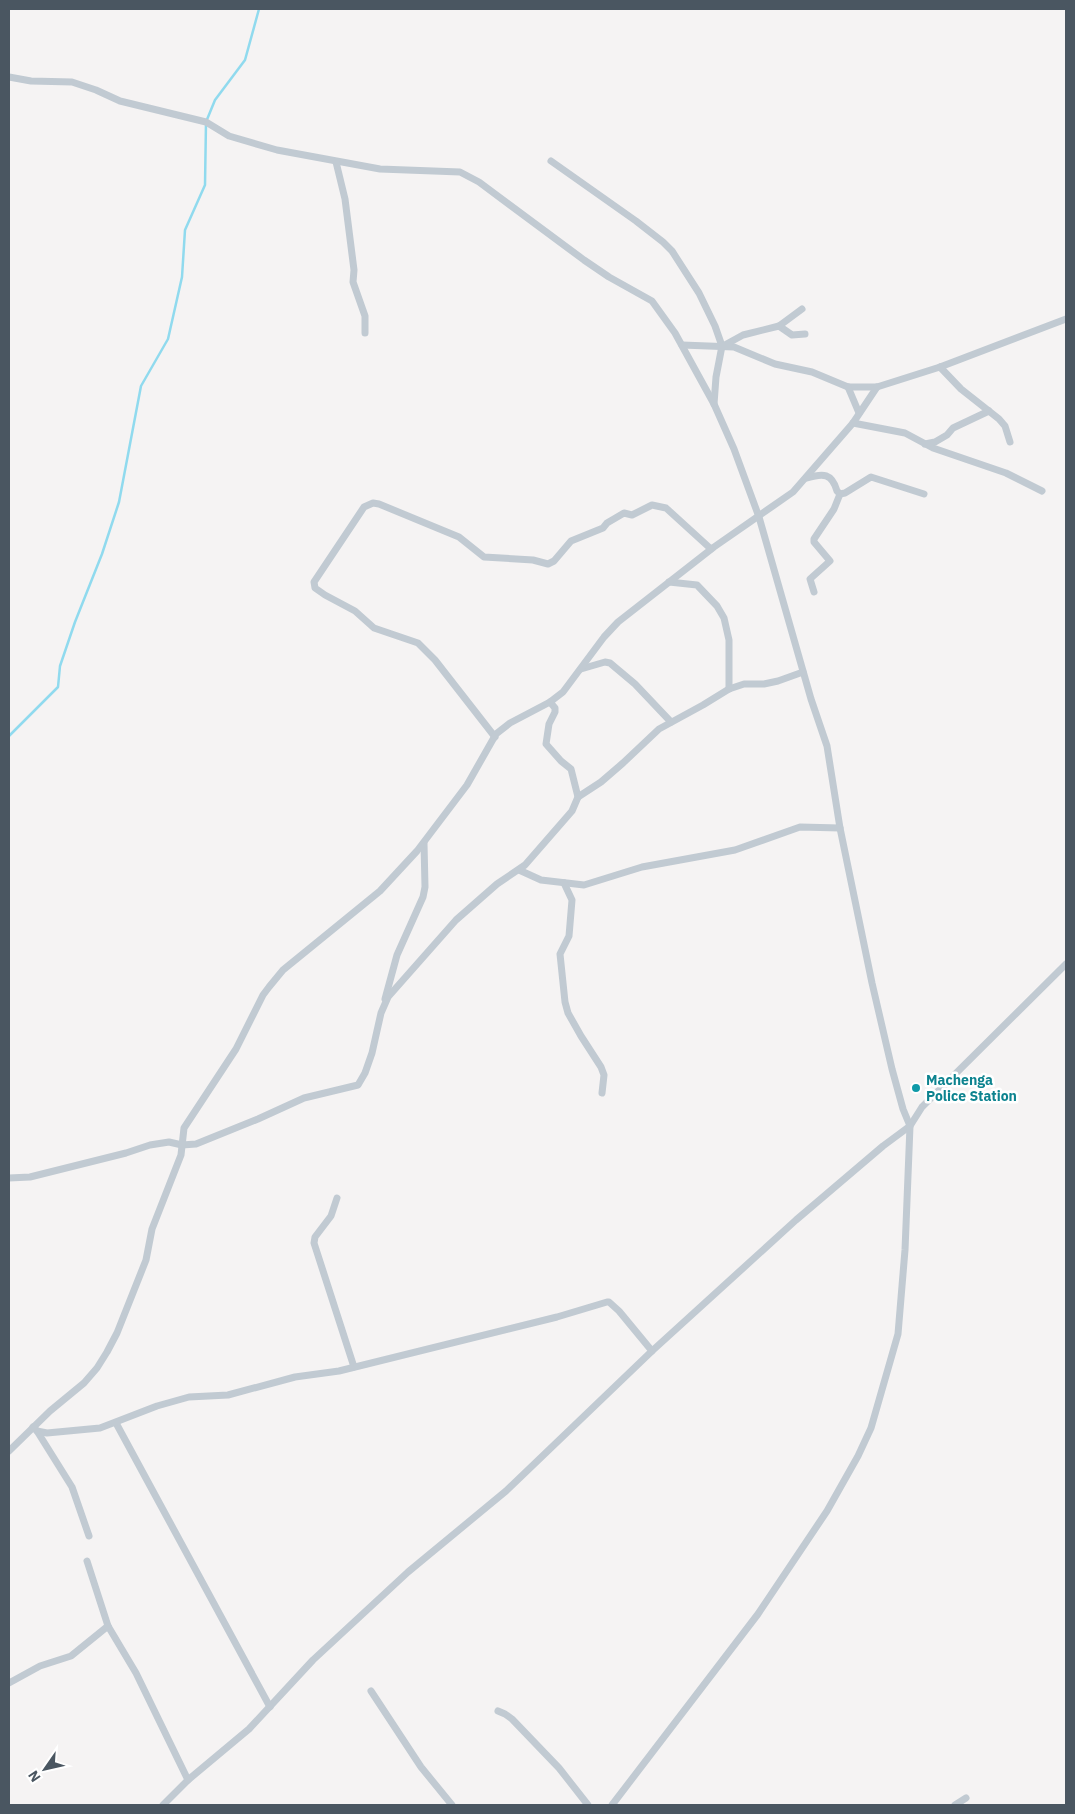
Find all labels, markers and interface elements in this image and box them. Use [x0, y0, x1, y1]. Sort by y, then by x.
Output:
place label: Machenga Police Station [926, 1071, 1017, 1105]
marker: Machenga Police Station [910, 1082, 922, 1094]
north arrow [20, 1744, 70, 1794]
text: N [24, 1767, 45, 1786]

